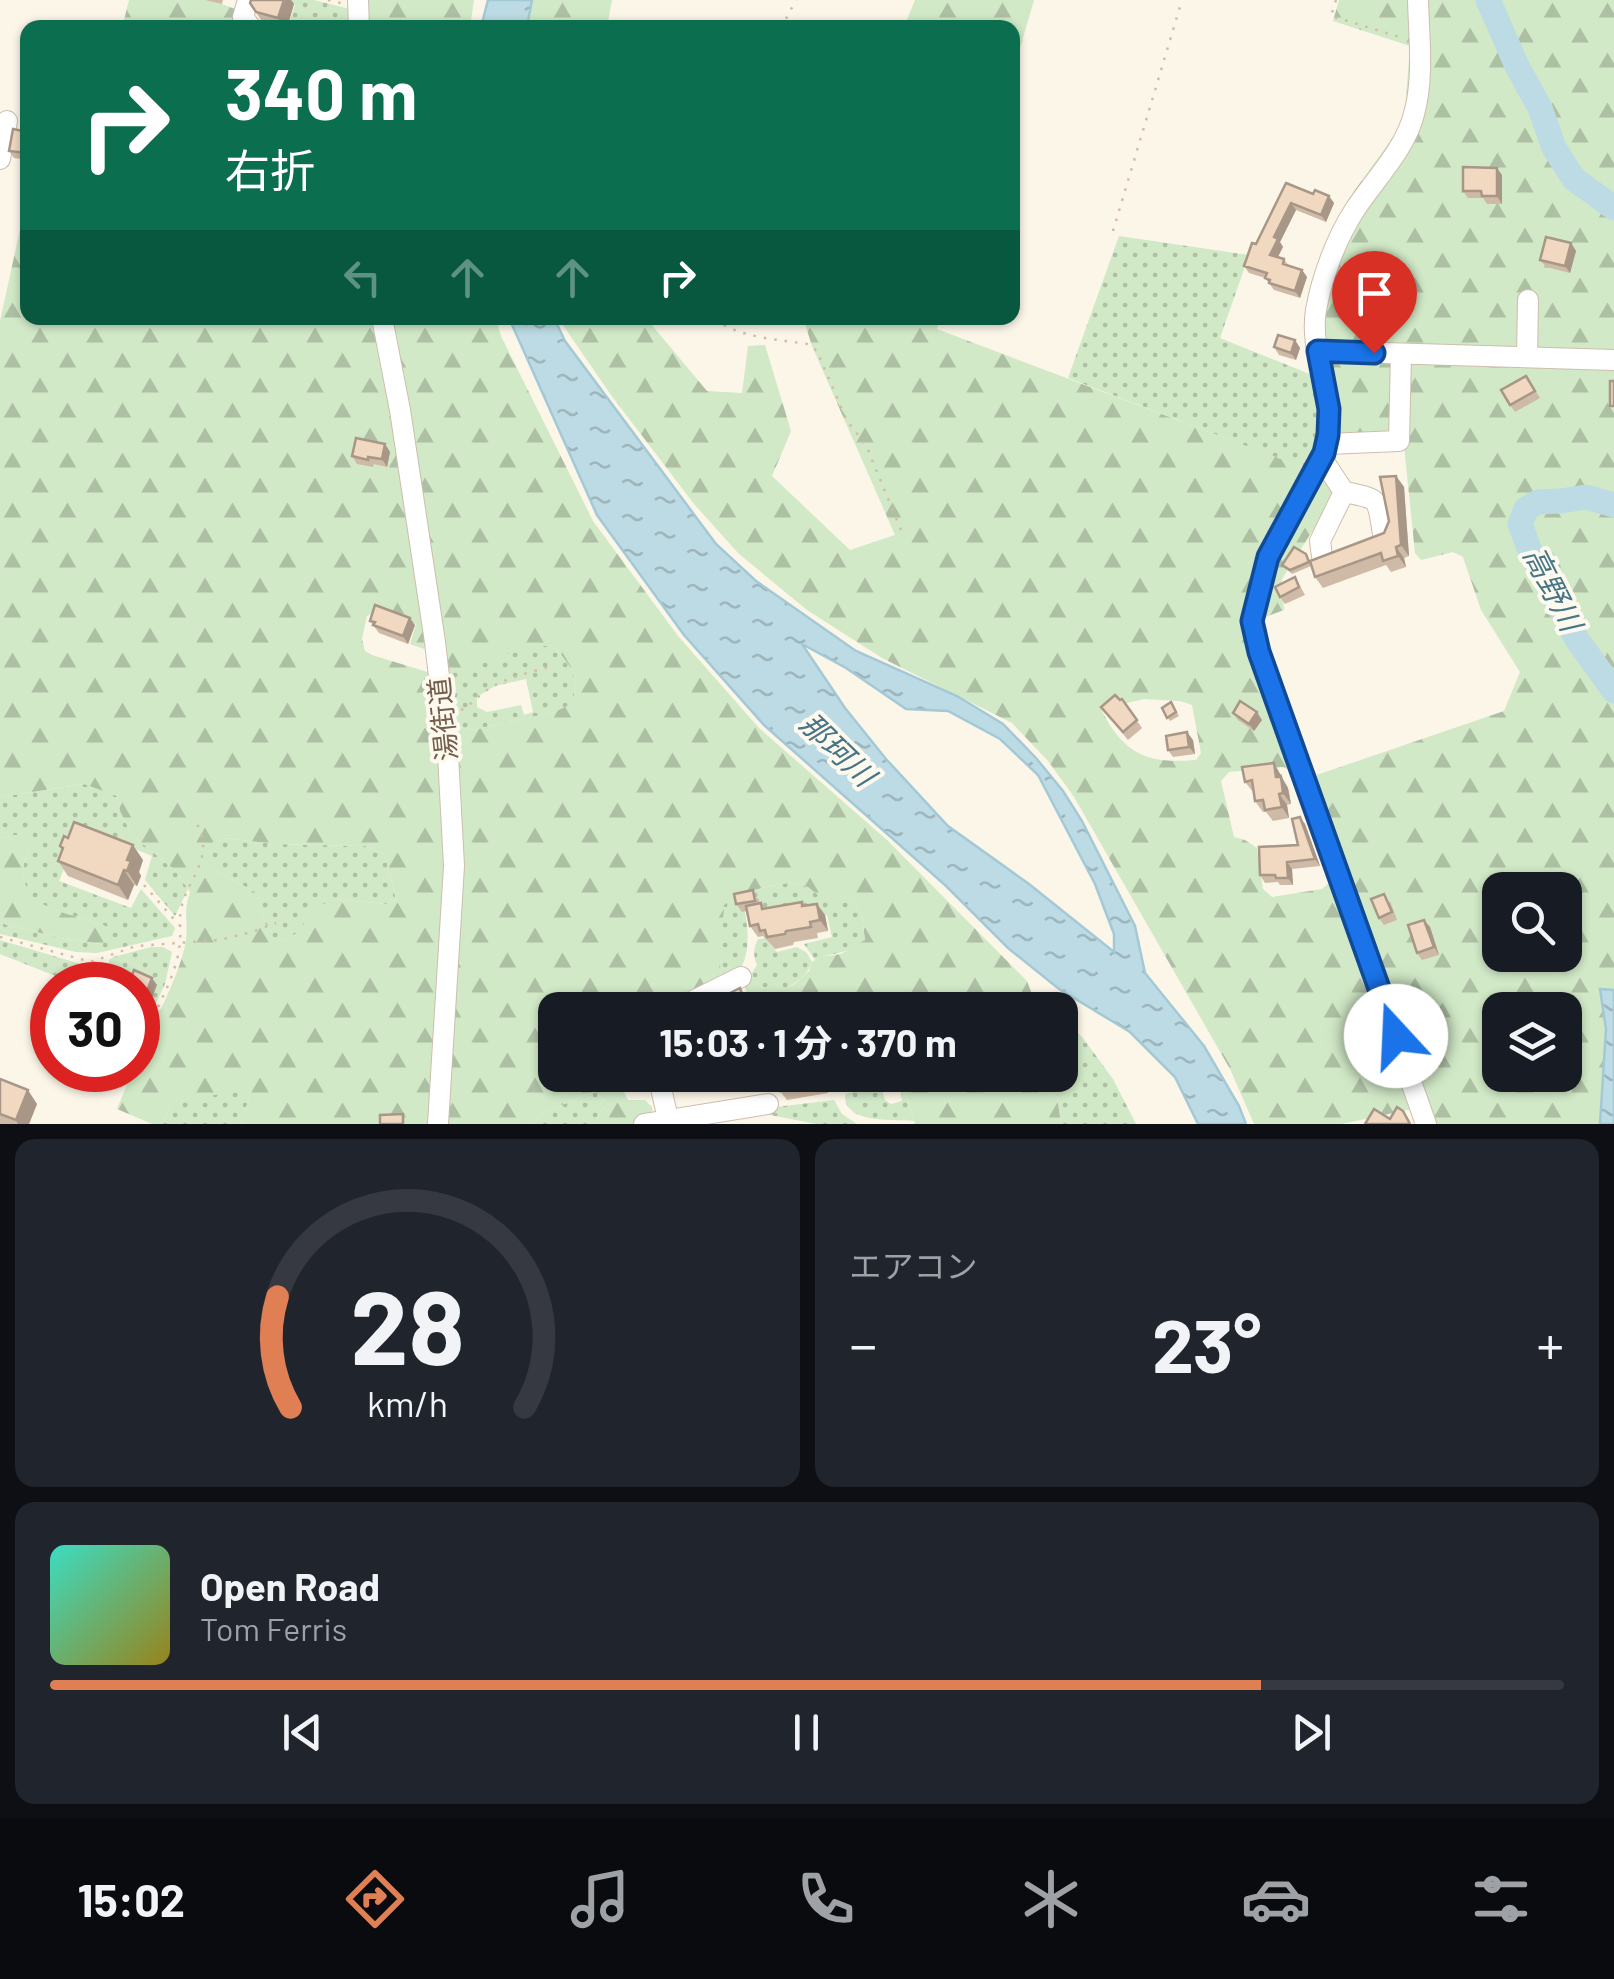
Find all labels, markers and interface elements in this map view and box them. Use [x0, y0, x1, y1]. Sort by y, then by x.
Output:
text: 340 m [225, 50, 418, 134]
icon: right [60, 60, 190, 190]
text: 右折 [225, 142, 315, 196]
icon: left [335, 250, 390, 305]
icon: ahead [440, 250, 495, 305]
icon: ahead [545, 250, 600, 305]
icon: right [650, 250, 705, 305]
pin [1332, 251, 1417, 354]
icon: arrive [1347, 266, 1402, 321]
water label: 高野川 [1517, 540, 1592, 639]
street label: 湯街道 [421, 676, 463, 763]
water label: 那珂川 [794, 704, 885, 795]
map controls [1482, 872, 1582, 1092]
button: search [1482, 872, 1582, 972]
speed limit sign: 30 [30, 962, 160, 1092]
position arrow [1344, 984, 1448, 1088]
button: layers [1482, 992, 1582, 1092]
text: 15:03 · 1 分 · 370 m [659, 1019, 957, 1065]
text: エアコン [850, 1246, 978, 1284]
text: 28 [350, 1261, 465, 1386]
text: 23° [1152, 1298, 1262, 1388]
text: − [850, 1310, 877, 1376]
text: + [1536, 1310, 1564, 1376]
text: km/h [367, 1381, 448, 1424]
text: Open Road [200, 1563, 380, 1609]
text: Tom Ferris [200, 1609, 347, 1647]
icon: previous [275, 1705, 330, 1760]
icon: pause [779, 1705, 834, 1760]
icon: next [1284, 1705, 1339, 1760]
icon: directions [340, 1864, 410, 1934]
icon: music [565, 1864, 635, 1934]
icon: phone [791, 1864, 861, 1934]
icon: climate [1016, 1864, 1086, 1934]
icon: car [1241, 1864, 1311, 1934]
icon: filters [1466, 1864, 1536, 1934]
text: 15:02 [78, 1872, 185, 1926]

